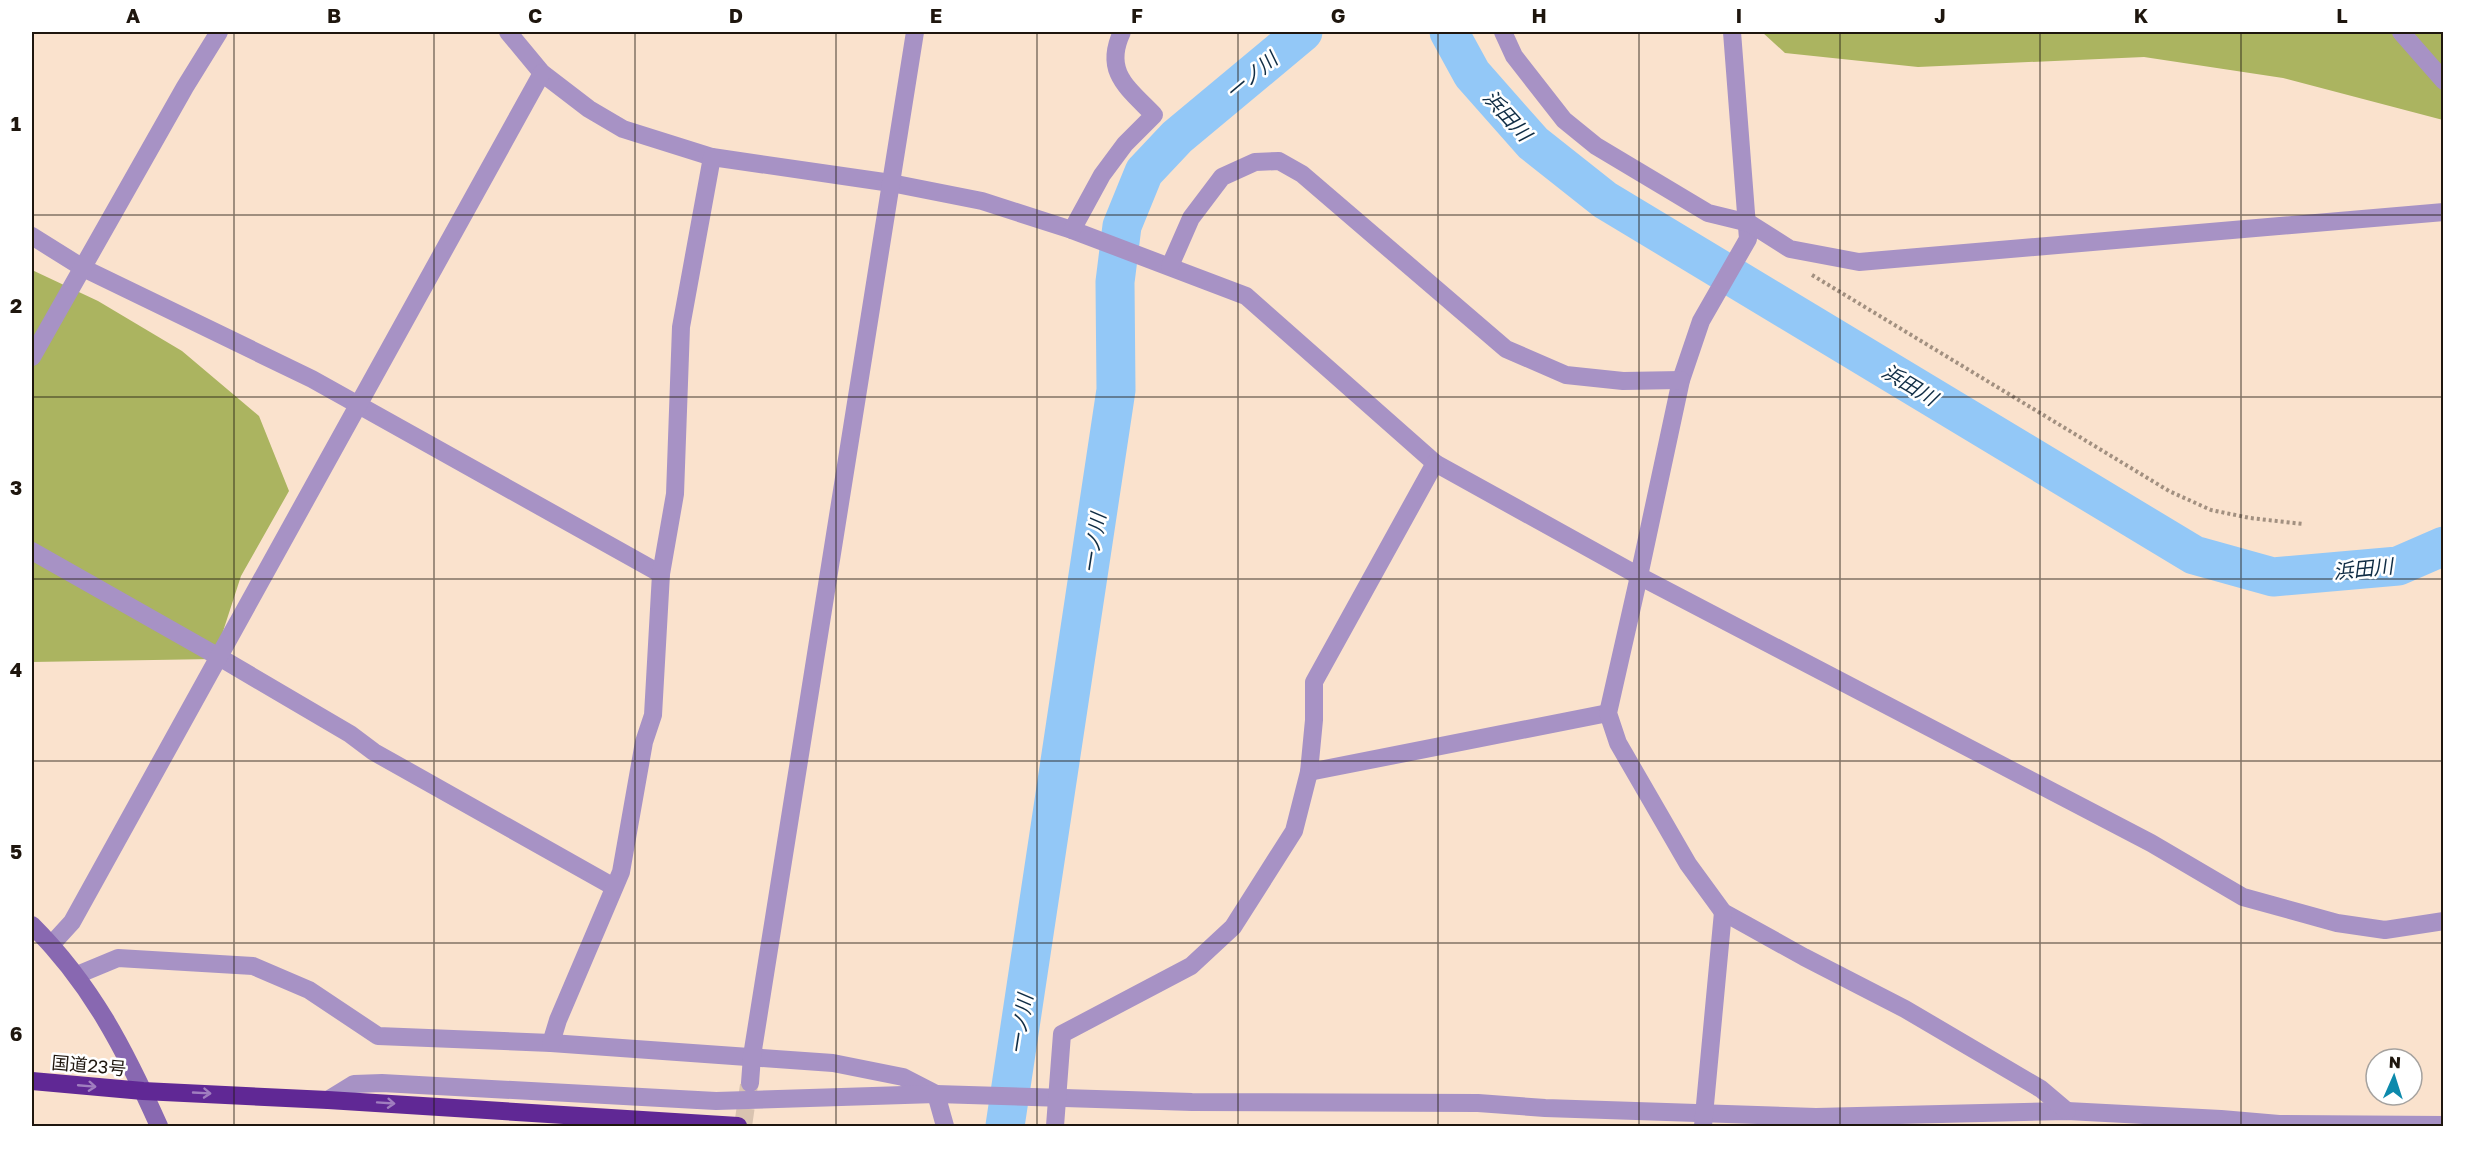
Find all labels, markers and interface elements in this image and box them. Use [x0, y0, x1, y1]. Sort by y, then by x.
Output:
text: A [126, 3, 140, 27]
text: B [327, 3, 341, 27]
text: C [528, 3, 542, 27]
text: D [729, 3, 743, 27]
text: E [930, 3, 942, 27]
text: F [1131, 3, 1143, 27]
text: G [1331, 3, 1345, 27]
text: H [1531, 3, 1547, 27]
text: I [1736, 3, 1742, 27]
text: J [1934, 3, 1946, 27]
text: K [2134, 3, 2149, 27]
text: L [2336, 3, 2348, 27]
water label: 一ノ川 [1220, 45, 1283, 103]
water label: 浜田川 [1479, 85, 1538, 147]
text: 1 [11, 111, 21, 135]
text: 2 [10, 293, 22, 317]
water label: 浜田川 [1878, 358, 1944, 411]
text: 3 [10, 475, 22, 499]
water label: 一ノ川 [1076, 510, 1110, 575]
water label: 浜田川 [2332, 553, 2396, 583]
text: 4 [10, 657, 22, 681]
text: 5 [10, 839, 22, 863]
water label: 一ノ川 [1003, 991, 1037, 1056]
text: 6 [10, 1021, 22, 1045]
north arrow [2364, 1047, 2424, 1107]
street label: 国道23号 [51, 1051, 127, 1079]
text: N [2388, 1052, 2401, 1072]
one-way arrow [77, 1081, 97, 1092]
one-way arrow [191, 1088, 211, 1099]
one-way arrow [376, 1098, 396, 1109]

